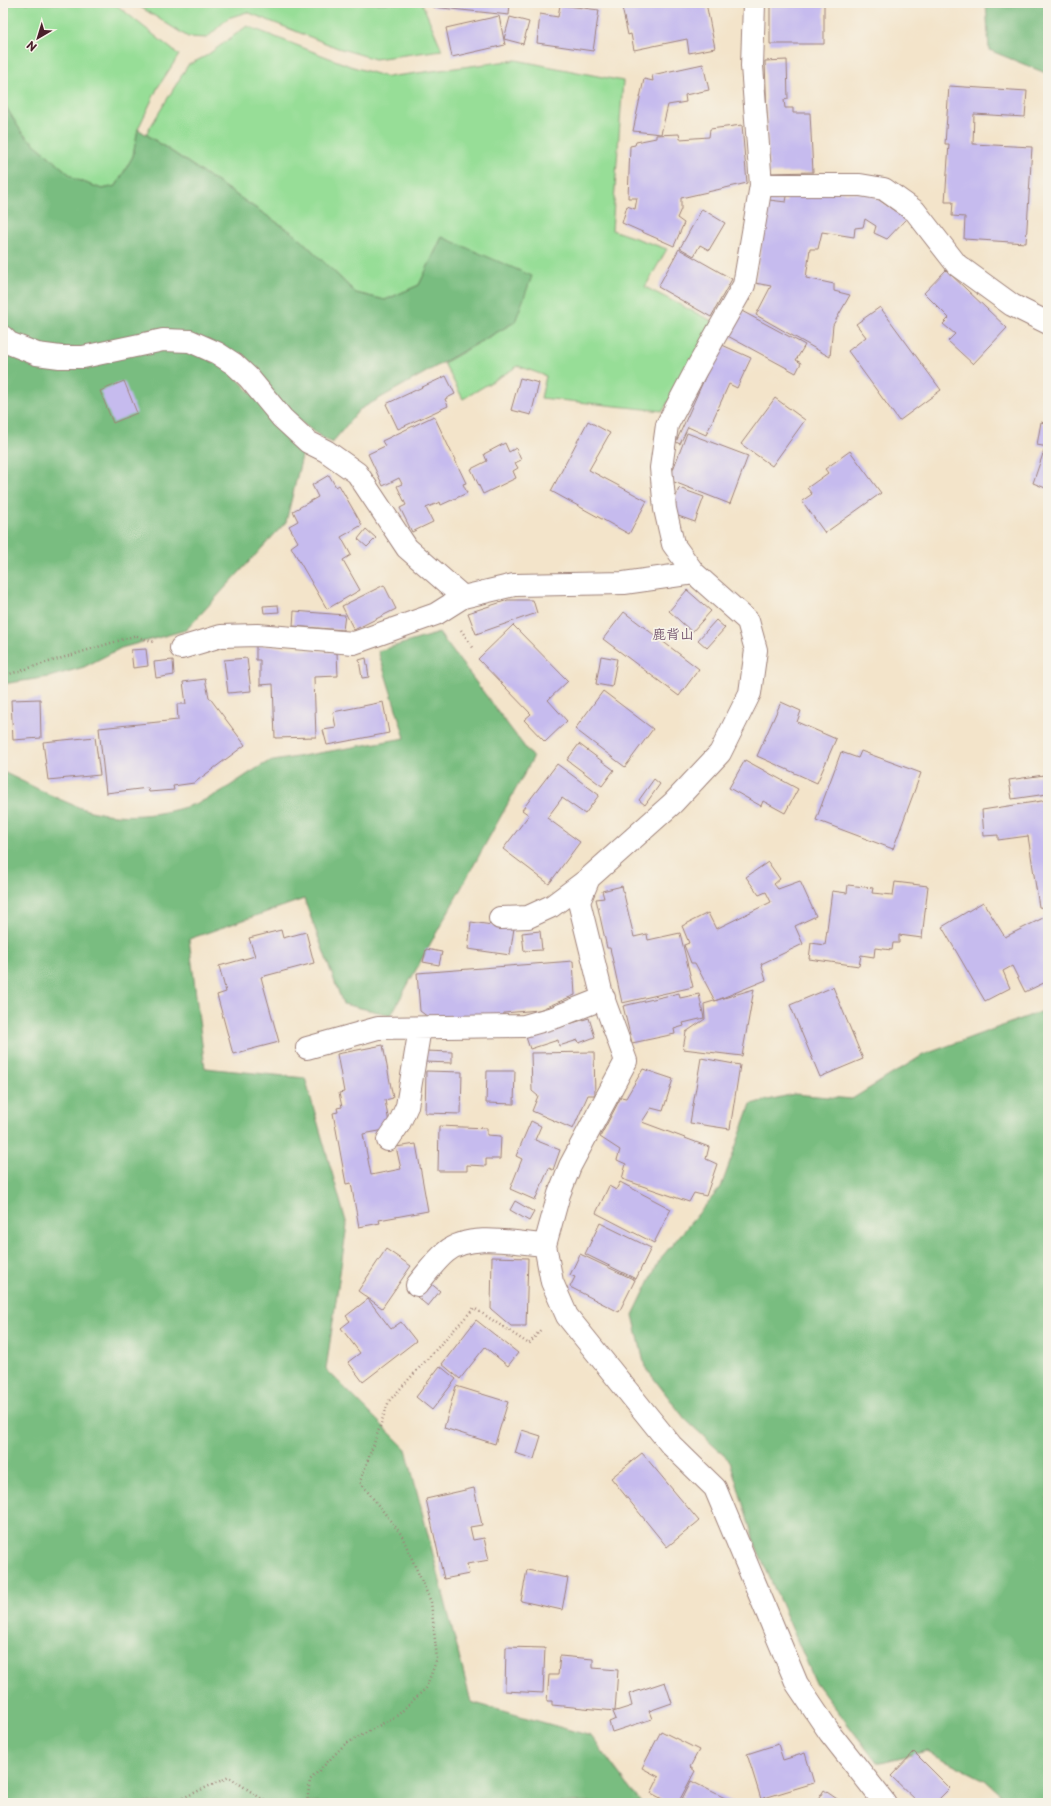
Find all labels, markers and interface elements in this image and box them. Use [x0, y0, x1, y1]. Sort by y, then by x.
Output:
north arrow [18, 18, 58, 58]
text: N [23, 37, 40, 56]
district label: 鹿背山 [652, 623, 694, 644]

